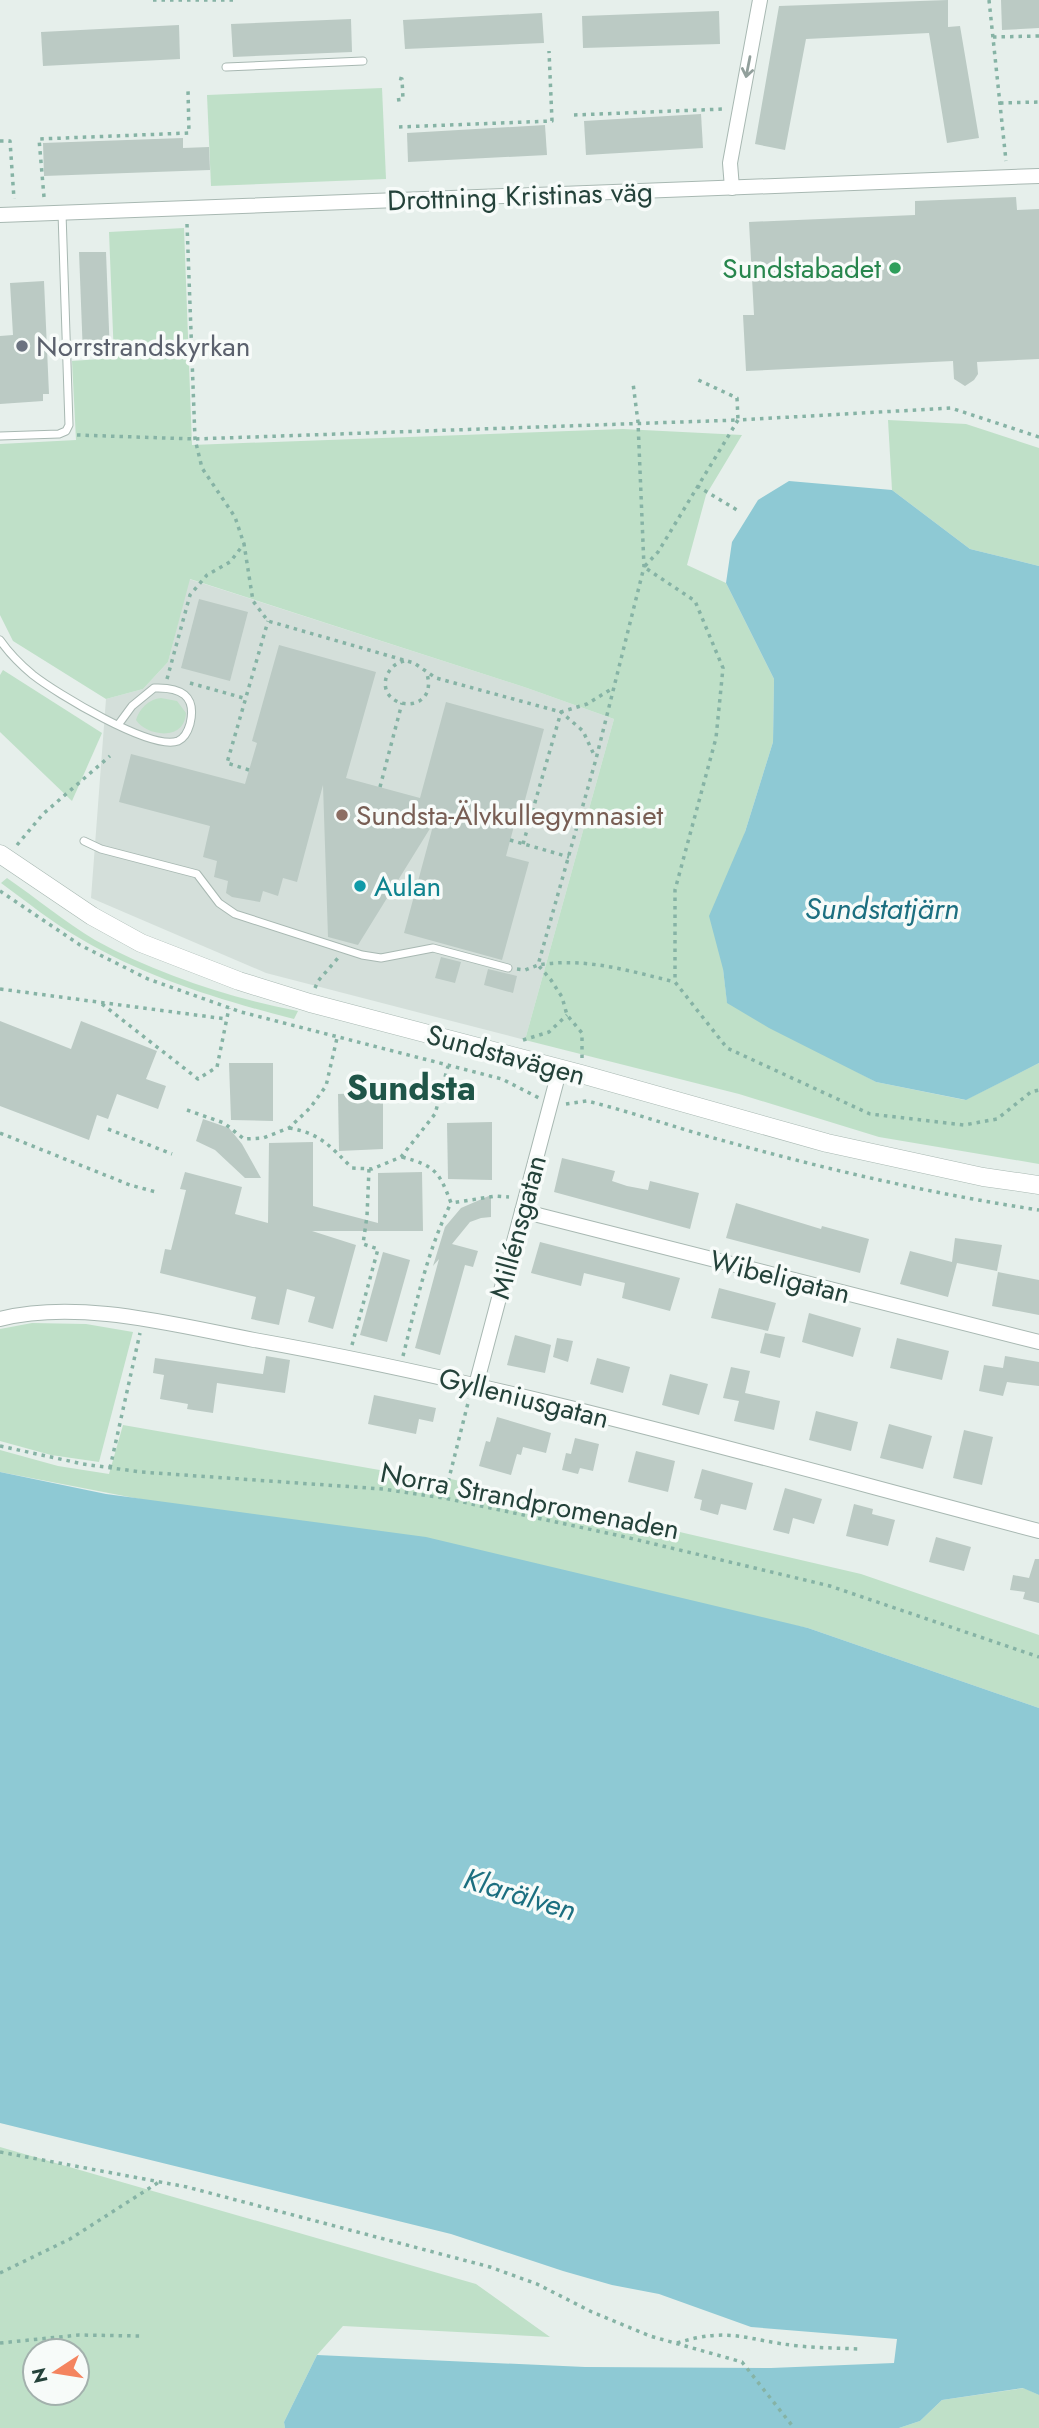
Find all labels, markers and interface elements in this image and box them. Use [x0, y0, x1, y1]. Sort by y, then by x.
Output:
one-way arrow [741, 55, 754, 78]
street label: Drottning Kristinas väg [387, 171, 653, 221]
place label: Sundstabadet [722, 248, 881, 289]
marker: Sundstabadet [887, 260, 903, 276]
place label: Norrstrandskyrkan [36, 326, 250, 367]
marker: Norrstrandskyrkan [14, 338, 30, 354]
place label: Sundsta-Älvkullegymnasiet [356, 795, 664, 836]
marker: Sundsta-Älvkullegymnasiet [334, 807, 350, 823]
place label: Aulan [374, 866, 441, 907]
marker: Aulan [352, 878, 368, 894]
water label: Sundstatjärn [805, 887, 959, 930]
street label: Sundstavägen [422, 1014, 590, 1096]
district label: Sundsta [346, 1063, 476, 1113]
street label: Millénsgatan [479, 1150, 557, 1304]
street label: Wibeligatan [705, 1240, 855, 1314]
street label: Gylleniusgatan [435, 1357, 613, 1439]
street label: Norra Strandpromenaden [377, 1452, 683, 1550]
water label: Klarälven [458, 1857, 582, 1931]
north arrow [21, 2337, 91, 2407]
text: N [25, 2365, 55, 2386]

